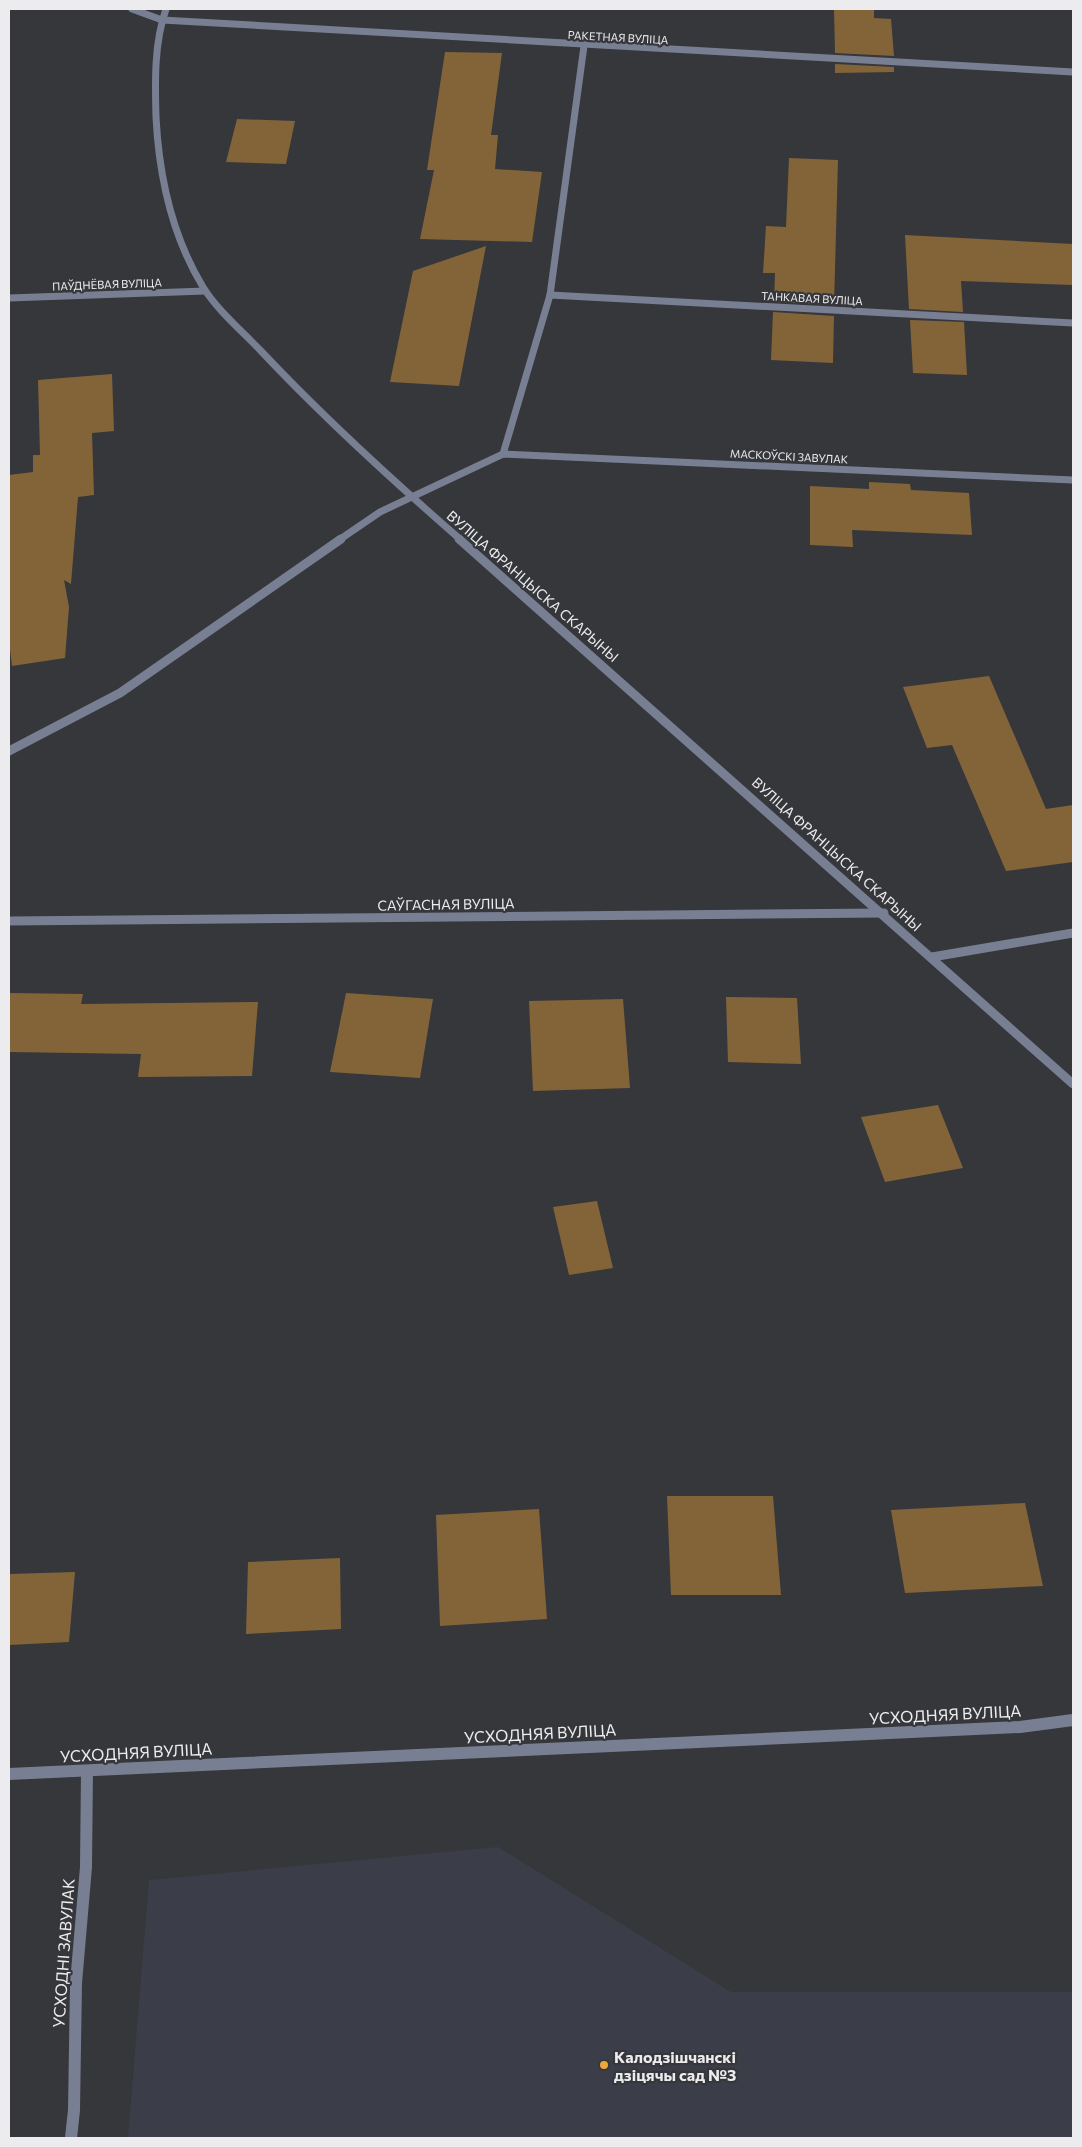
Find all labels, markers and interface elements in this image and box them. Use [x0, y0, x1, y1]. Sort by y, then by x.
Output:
street label: РАКЕТНАЯ ВУЛІЦА [567, 28, 669, 46]
street label: ПАЎДНЁВАЯ ВУЛІЦА [52, 275, 162, 292]
street label: ТАНКАВАЯ ВУЛІЦА [761, 289, 864, 307]
street label: МАСКОЎСКІ ЗАВУЛАК [730, 445, 849, 466]
street label: ВУЛІЦА ФРАНЦЫСКА СКАРЫНЫ [444, 507, 622, 665]
street label: ВУЛІЦА ФРАНЦЫСКА СКАРЫНЫ [749, 773, 925, 935]
street label: САЎГАСНАЯ ВУЛІЦА [377, 894, 515, 914]
street label: УСХОДНЯЯ ВУЛІЦА [868, 1701, 1022, 1727]
street label: УСХОДНЯЯ ВУЛІЦА [463, 1720, 617, 1746]
street label: УСХОДНЯЯ ВУЛІЦА [59, 1739, 213, 1765]
street label: УСХОДНІ ЗАВУЛАК [48, 1877, 78, 2028]
place label: Калодзішчанскі дзіцячы сад №3 [614, 2047, 736, 2084]
marker: Калодзішчанскі дзіцячы сад №3 [598, 2059, 610, 2071]

